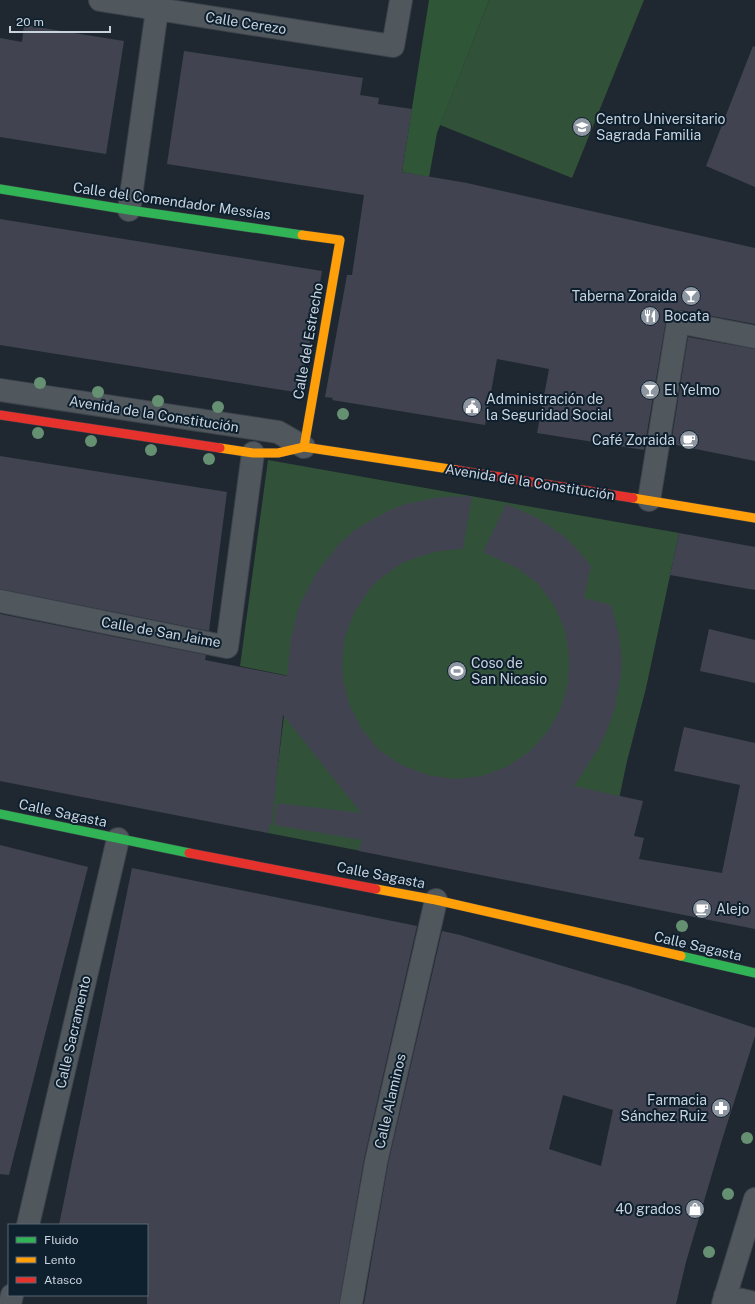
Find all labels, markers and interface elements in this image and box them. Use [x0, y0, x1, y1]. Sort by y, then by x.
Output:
scale bar [10, 8, 110, 34]
street label: Calle Cerezo [204, 9, 288, 37]
text: 20 m [16, 15, 44, 29]
place label: Centro Universitario Sagrada Familia [596, 111, 726, 143]
school or university icon: Centro Universitario Sagrada Familia [571, 116, 593, 138]
street label: Calle del Comendador Messías [72, 179, 272, 223]
street label: Calle del Estrecho [290, 281, 326, 400]
bar icon: Taberna Zoraida [680, 285, 702, 307]
place label: Taberna Zoraida [572, 288, 677, 304]
restaurant icon: Bocata [639, 305, 661, 327]
place label: Bocata [664, 308, 709, 324]
bar icon: El Yelmo [639, 379, 661, 401]
place label: El Yelmo [664, 382, 720, 398]
place label: Administración de la Seguridad Social [486, 391, 612, 423]
street label: Avenida de la Constitución [68, 393, 240, 435]
public building icon: Administración de la Seguridad Social [461, 396, 483, 418]
cafe icon: Café Zoraida [678, 429, 700, 451]
place label: Café Zoraida [592, 432, 675, 448]
street label: Avenida de la Constitución [444, 461, 616, 503]
street label: Calle de San Jaime [100, 614, 222, 650]
place label: Coso de San Nicasio [471, 655, 547, 687]
sports icon: Coso de San Nicasio [446, 660, 468, 682]
street label: Calle Sagasta [17, 796, 109, 830]
street label: Calle Sagasta [335, 859, 427, 891]
cafe icon: Alejo [691, 898, 713, 920]
place label: Alejo [716, 901, 749, 917]
street label: Calle Sagasta [652, 928, 744, 964]
street label: Calle Sacramento [52, 974, 94, 1090]
street label: Calle Alaminos [371, 1052, 409, 1150]
place label: Farmacia Sánchez Ruiz [621, 1092, 707, 1124]
pharmacy icon: Farmacia Sánchez Ruiz [710, 1097, 732, 1119]
shop icon: 40 grados [684, 1198, 706, 1220]
place label: 40 grados [615, 1201, 681, 1217]
legend [8, 1224, 148, 1296]
text: Fluido [44, 1233, 79, 1247]
text: Lento [44, 1253, 76, 1267]
text: Atasco [44, 1273, 83, 1287]

